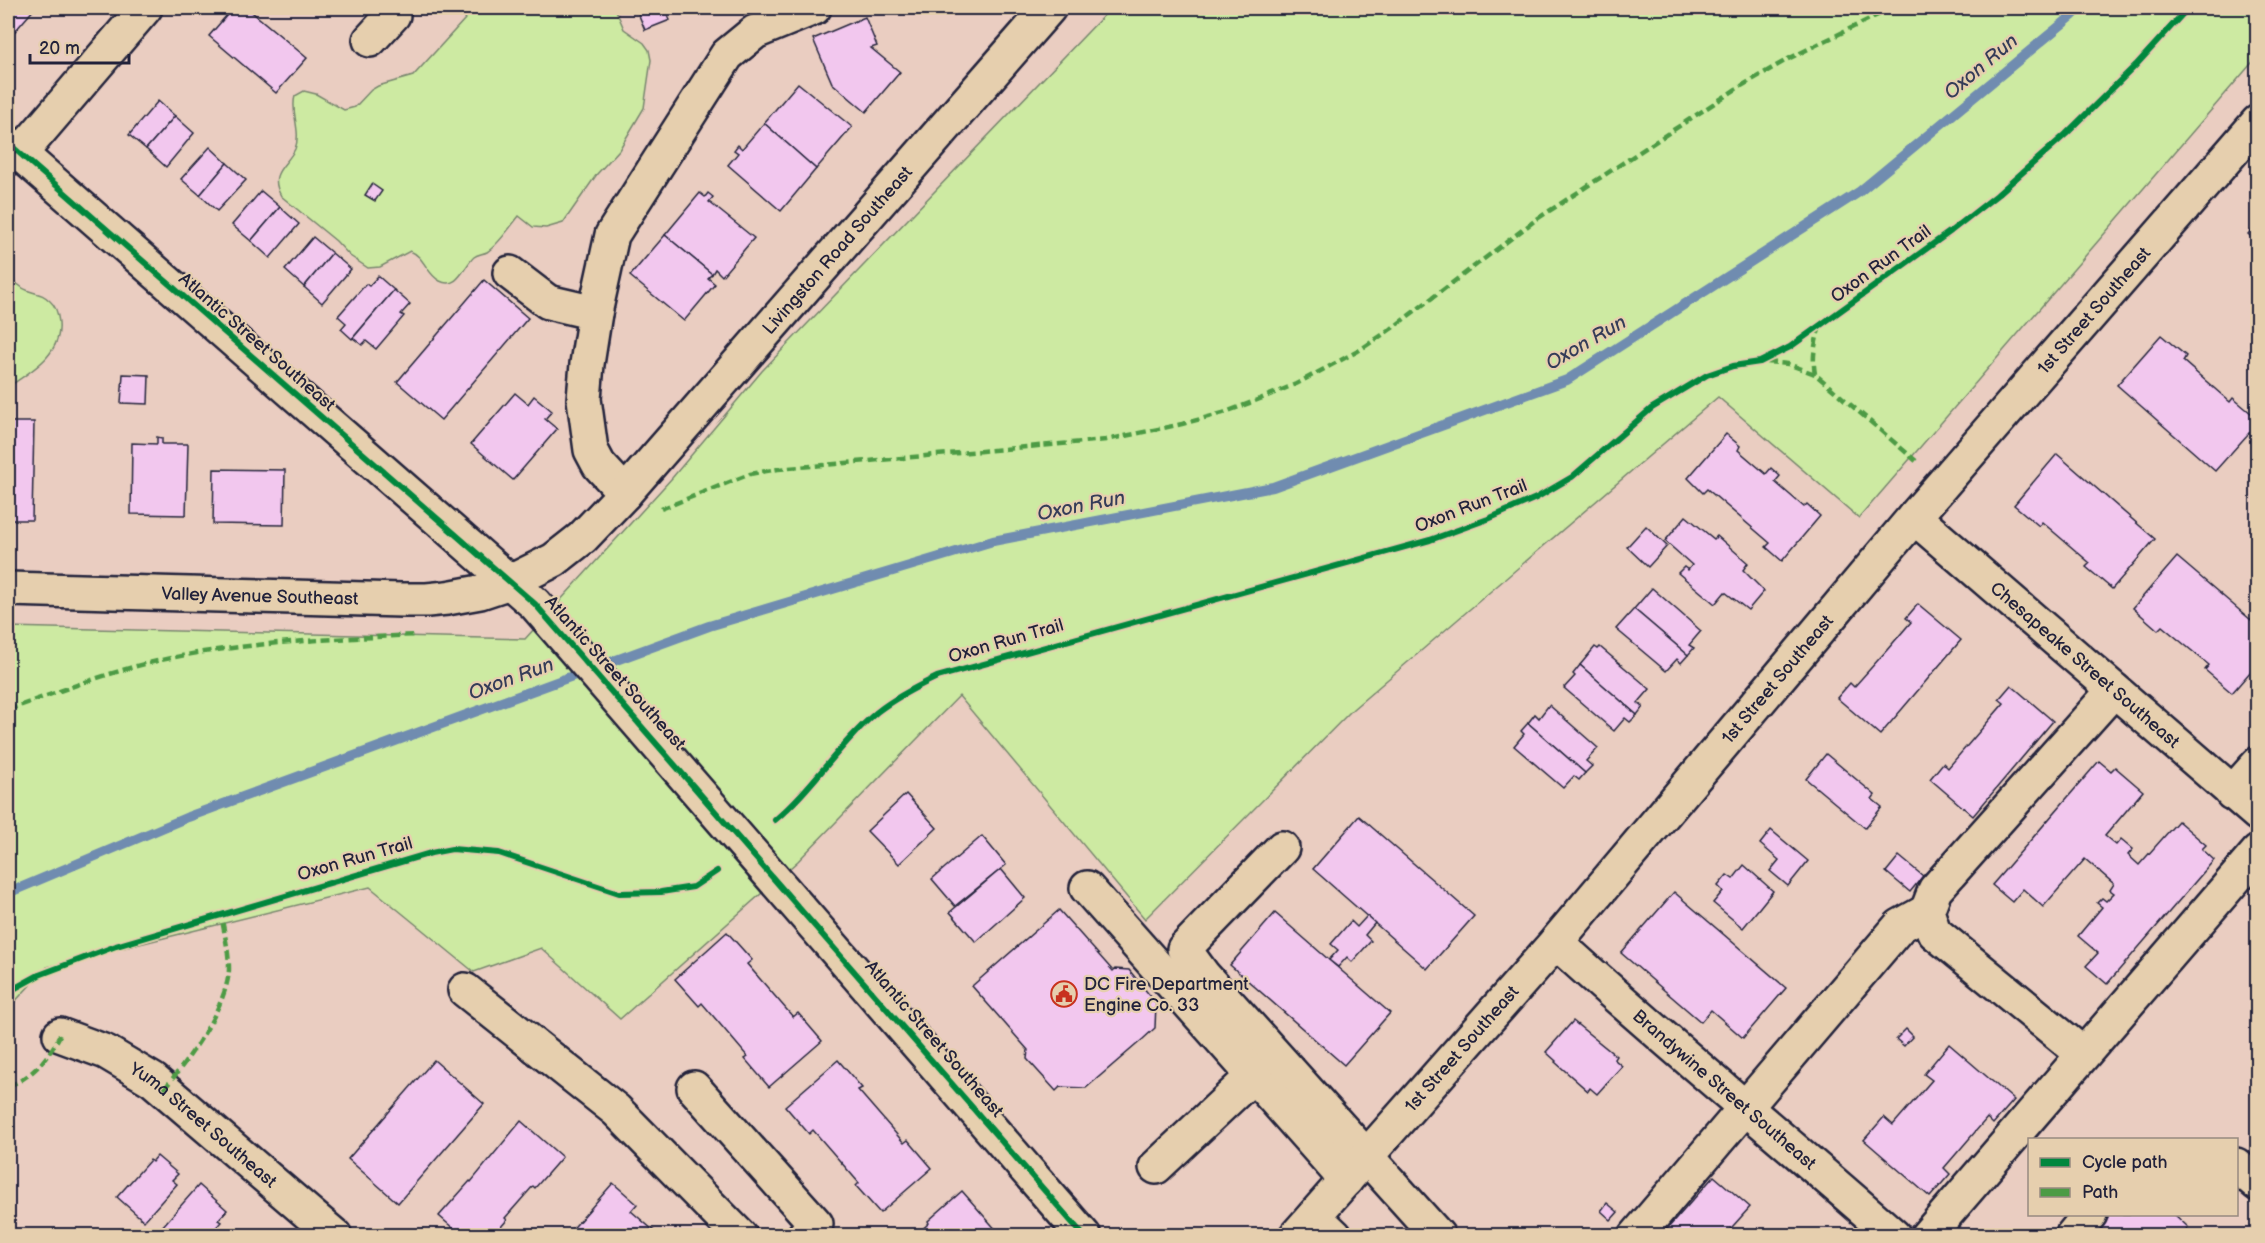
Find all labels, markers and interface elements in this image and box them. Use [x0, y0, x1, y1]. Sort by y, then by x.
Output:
scale bar [30, 27, 129, 65]
water label: Oxon Run [1939, 29, 2023, 105]
text: 20 m [39, 38, 80, 59]
street label: Livingston Road Southeast [758, 161, 917, 339]
street label: Oxon Run Trail [1827, 221, 1935, 307]
street label: 1st Street Southeast [2033, 242, 2155, 378]
street label: Atlantic Street Southeast [175, 268, 340, 416]
water label: Oxon Run [1541, 310, 1631, 376]
street label: Oxon Run Trail [1412, 475, 1530, 537]
water label: Oxon Run [1035, 486, 1127, 526]
street label: Chesapeake Street Southeast [1986, 577, 2184, 752]
street label: Valley Avenue Southeast [161, 583, 359, 609]
street label: Atlantic Street Southeast [540, 592, 690, 755]
street label: 1st Street Southeast [1717, 610, 1838, 748]
street label: Oxon Run Trail [946, 615, 1066, 667]
water label: Oxon Run [465, 652, 557, 706]
street label: Oxon Run Trail [295, 833, 415, 885]
street label: Atlantic Street Southeast [860, 957, 1008, 1122]
place label: DC Fire Department Engine Co. 33 [1084, 974, 1249, 1016]
public building icon: DC Fire Department Engine Co. 33 [1049, 979, 1079, 1009]
street label: 1st Street Southeast [1400, 981, 1523, 1116]
street label: Brandywine Street Southeast [1629, 1005, 1821, 1174]
street label: Yuma Street Southeast [125, 1058, 281, 1192]
legend [2028, 1138, 2238, 1216]
text: Cycle path [2082, 1152, 2168, 1173]
text: Path [2082, 1182, 2118, 1203]

